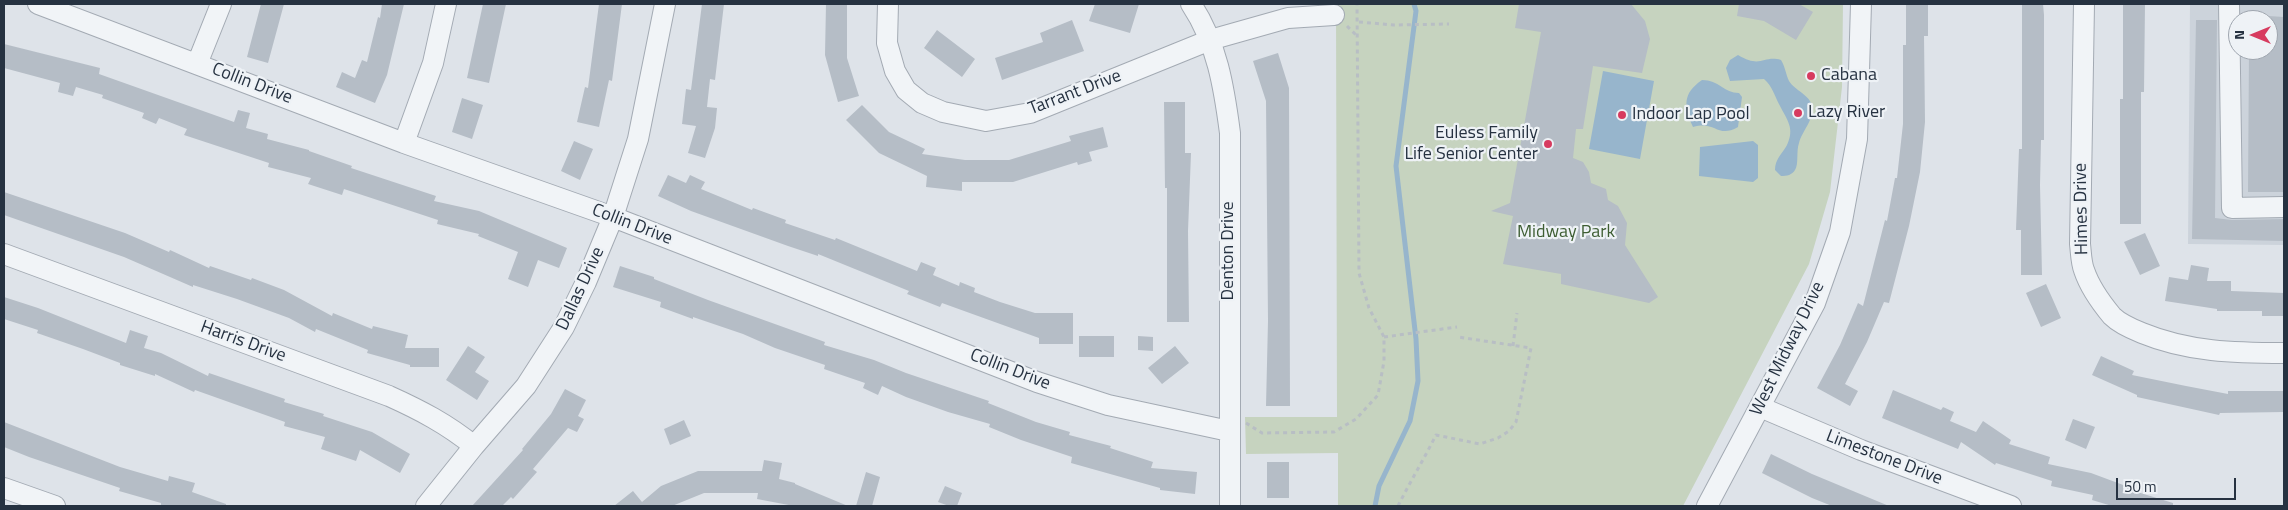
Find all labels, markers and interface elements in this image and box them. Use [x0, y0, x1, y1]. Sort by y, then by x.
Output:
north arrow [2228, 10, 2278, 60]
text: N [2228, 30, 2249, 40]
street label: Collin Drive [209, 59, 295, 109]
street label: Tarrant Drive [1026, 65, 1124, 121]
place label: Cabana [1821, 65, 1877, 87]
marker: Cabana [1805, 70, 1817, 82]
place label: Lazy River [1808, 102, 1885, 124]
place label: Indoor Lap Pool [1632, 104, 1750, 126]
marker: Lazy River [1792, 107, 1804, 119]
marker: Indoor Lap Pool [1616, 109, 1628, 121]
place label: Euless Family Life Senior Center [1404, 123, 1538, 166]
marker: Euless Family Life Senior Center [1542, 138, 1554, 150]
street label: Himes Drive [2070, 163, 2094, 255]
street label: Collin Drive [589, 200, 675, 250]
street label: Denton Drive [1218, 201, 1240, 301]
park label: Midway Park [1517, 222, 1615, 244]
street label: Dallas Drive [552, 244, 610, 334]
street label: West Midway Drive [1746, 278, 1830, 420]
street label: Harris Drive [197, 317, 289, 367]
street label: Collin Drive [967, 345, 1053, 395]
street label: Limestone Drive [1823, 426, 1945, 490]
scale bar [2118, 468, 2238, 500]
text: 50 m [2124, 475, 2157, 498]

